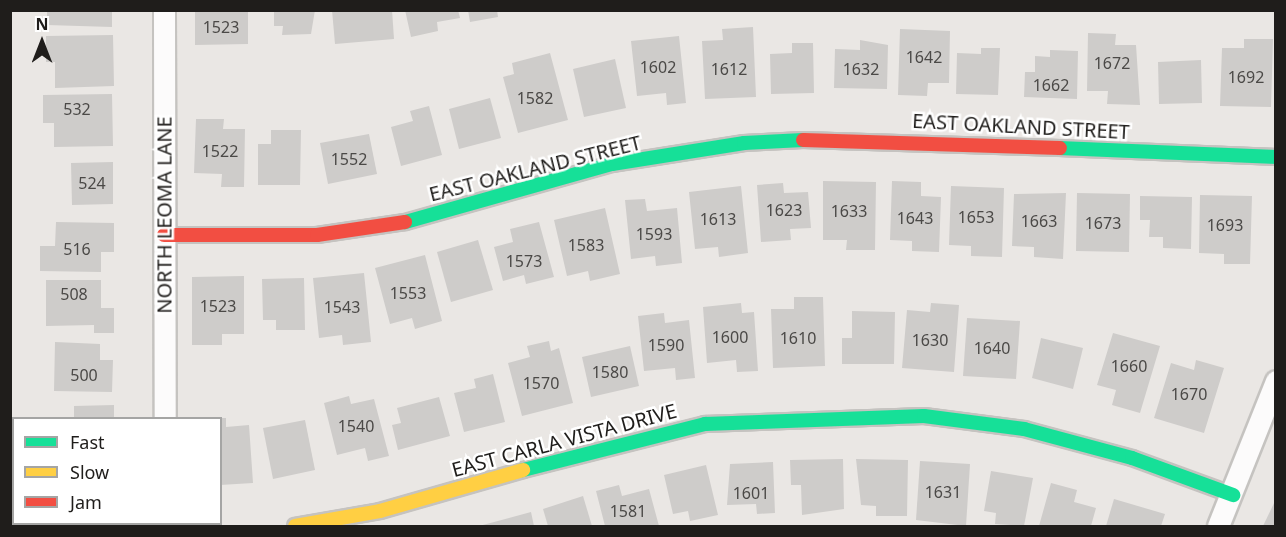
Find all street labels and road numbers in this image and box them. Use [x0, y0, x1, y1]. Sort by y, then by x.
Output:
street label: EAST OAKLAND STREET [912, 108, 1130, 144]
street label: NORTH LEOMA LANE [152, 116, 176, 314]
street label: EAST OAKLAND STREET [426, 130, 644, 206]
street label: EAST CARLA VISTA DRIVE [449, 398, 679, 482]

